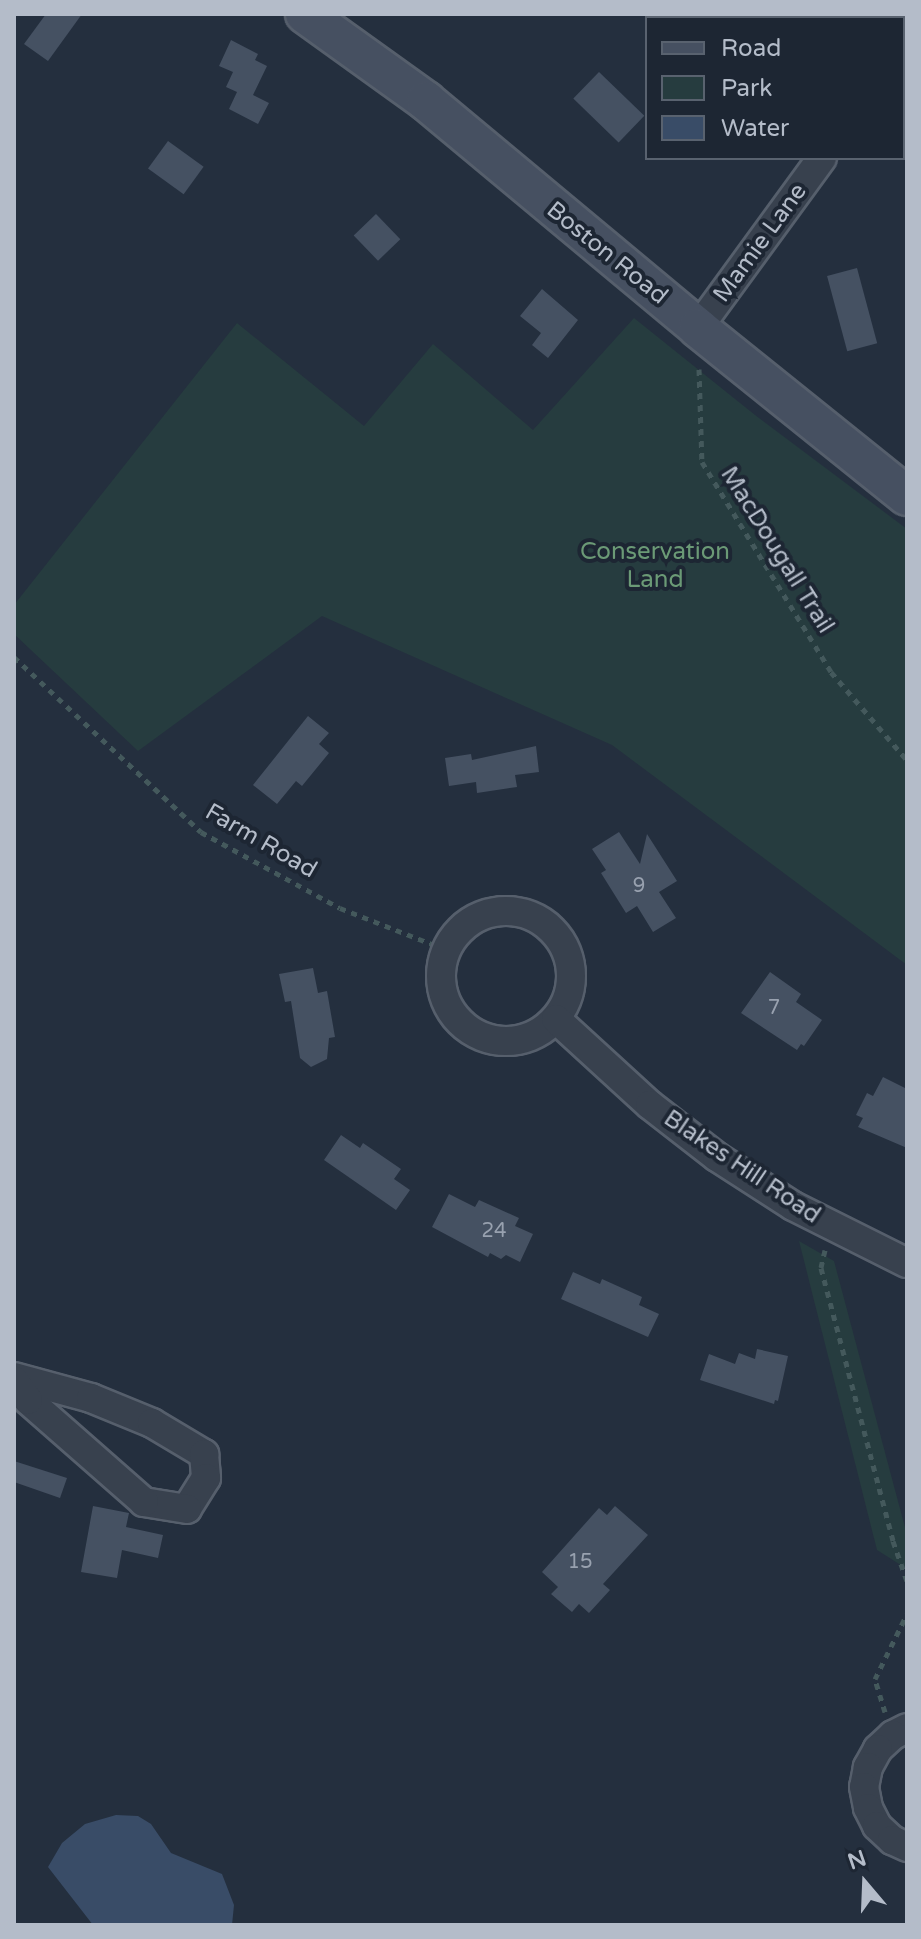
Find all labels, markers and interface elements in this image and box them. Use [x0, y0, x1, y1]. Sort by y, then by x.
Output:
legend [645, 16, 905, 160]
text: Road [721, 34, 781, 63]
text: Park [721, 74, 772, 103]
text: Water [721, 114, 789, 143]
street label: Mamie Lane [707, 178, 813, 308]
street label: Boston Road [541, 195, 673, 311]
street label: MacDougall Trail [714, 461, 840, 639]
park label: Conservation Land [580, 538, 730, 594]
street label: Farm Road [200, 798, 322, 884]
house number: 9 [633, 874, 645, 898]
house number: 7 [768, 996, 780, 1020]
street label: Blakes Hill Road [658, 1104, 826, 1230]
house number: 24 [481, 1219, 507, 1243]
house number: 15 [567, 1550, 593, 1574]
north arrow [825, 1843, 905, 1923]
text: N [845, 1845, 870, 1875]

